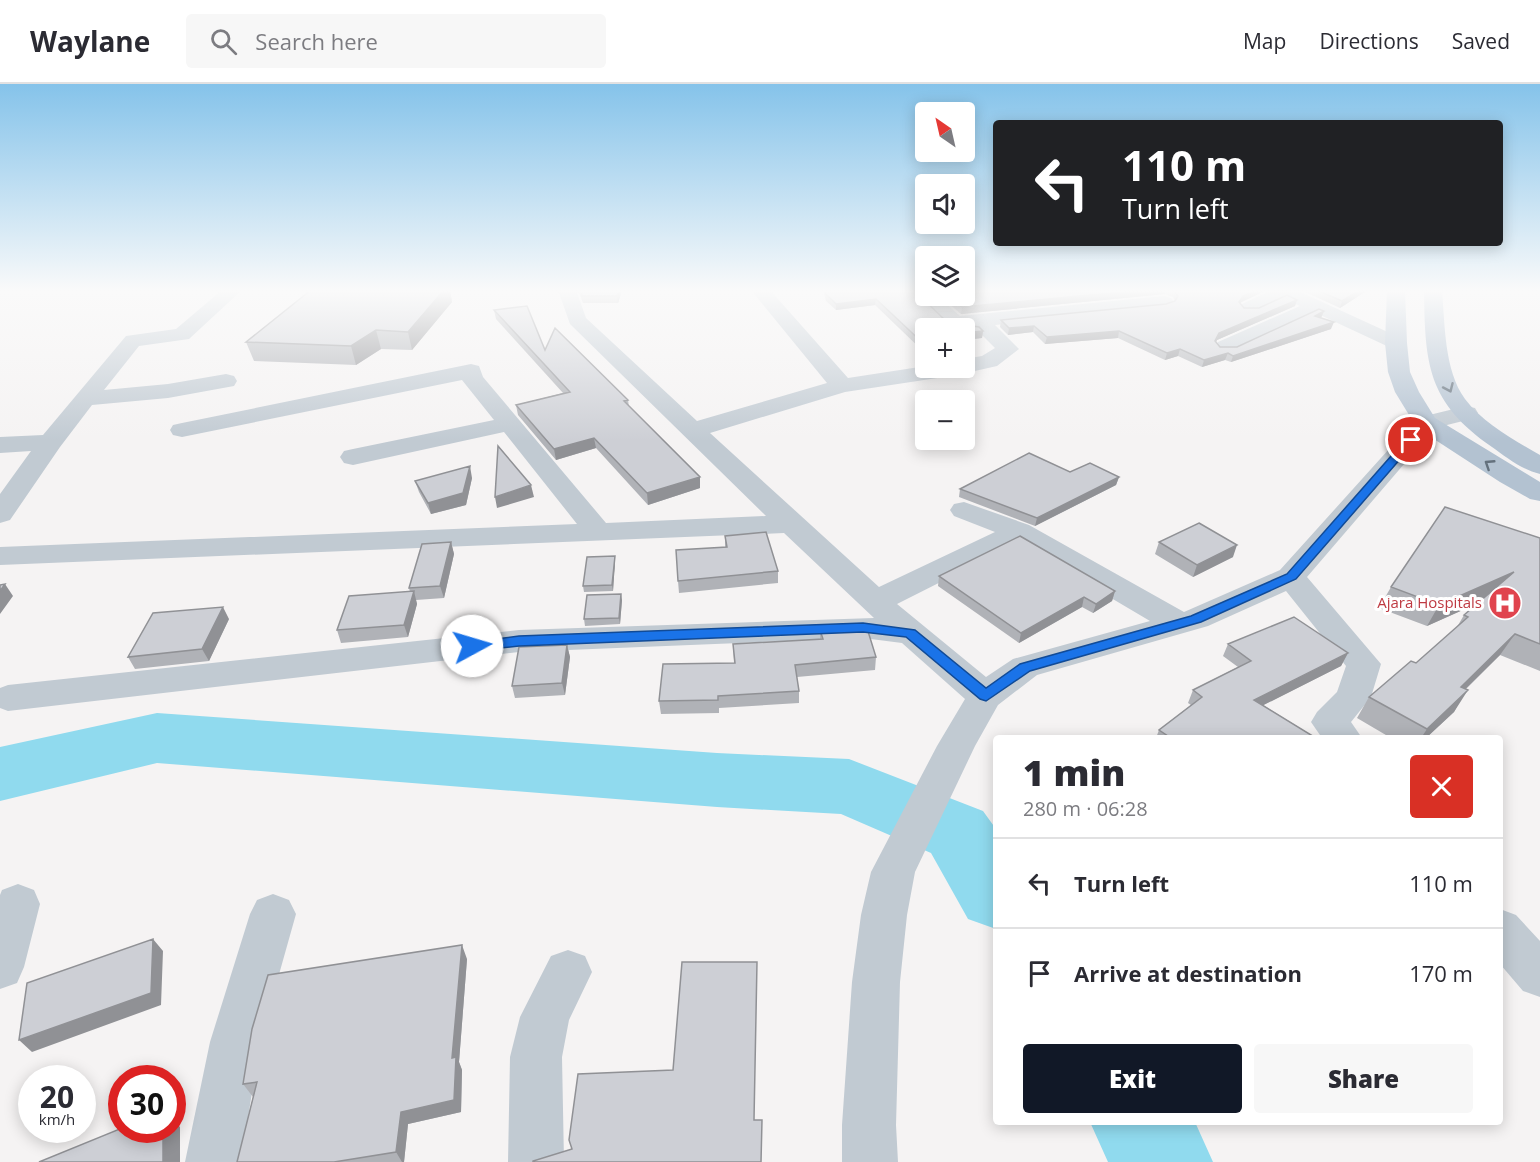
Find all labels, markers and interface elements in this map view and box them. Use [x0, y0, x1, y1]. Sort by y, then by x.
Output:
search box [186, 14, 606, 68]
text: Waylane [30, 22, 150, 60]
icon: search [207, 25, 240, 58]
text: Search here [255, 26, 378, 56]
text: Map [1243, 27, 1286, 55]
text: Directions [1319, 27, 1419, 55]
text: Saved [1452, 27, 1510, 55]
north arrow [915, 102, 975, 162]
map controls [915, 102, 975, 450]
text: 110 m [1122, 136, 1246, 193]
icon: left [1023, 144, 1101, 222]
button: sound [915, 174, 975, 234]
text: Turn left [1122, 190, 1229, 227]
button: layers [915, 246, 975, 306]
button: + [915, 318, 975, 378]
one-way arrow [1442, 382, 1454, 393]
button: − [915, 390, 975, 450]
pin [1385, 414, 1436, 465]
icon: arrive [1394, 423, 1427, 456]
one-way arrow [1485, 459, 1495, 471]
hospital icon: Ajara Hospitals [1487, 585, 1523, 621]
place label: Ajara Hospitals [1377, 592, 1482, 612]
position arrow [440, 614, 504, 678]
text: 1 min [1023, 748, 1125, 797]
button: close [1410, 755, 1473, 818]
text: 280 m · 06:28 [1023, 795, 1148, 822]
icon: left [1023, 867, 1056, 900]
text: Turn left [1074, 868, 1169, 898]
text: 110 m [1409, 868, 1473, 898]
icon: arrive [1023, 957, 1056, 990]
text: Arrive at destination [1074, 958, 1302, 988]
text: 170 m [1409, 958, 1473, 988]
button: Exit [1023, 1044, 1242, 1113]
button: Share [1254, 1044, 1473, 1113]
speed limit sign: 30 [108, 1065, 186, 1143]
text: 20 [40, 1076, 74, 1117]
text: km/h [39, 1109, 75, 1129]

